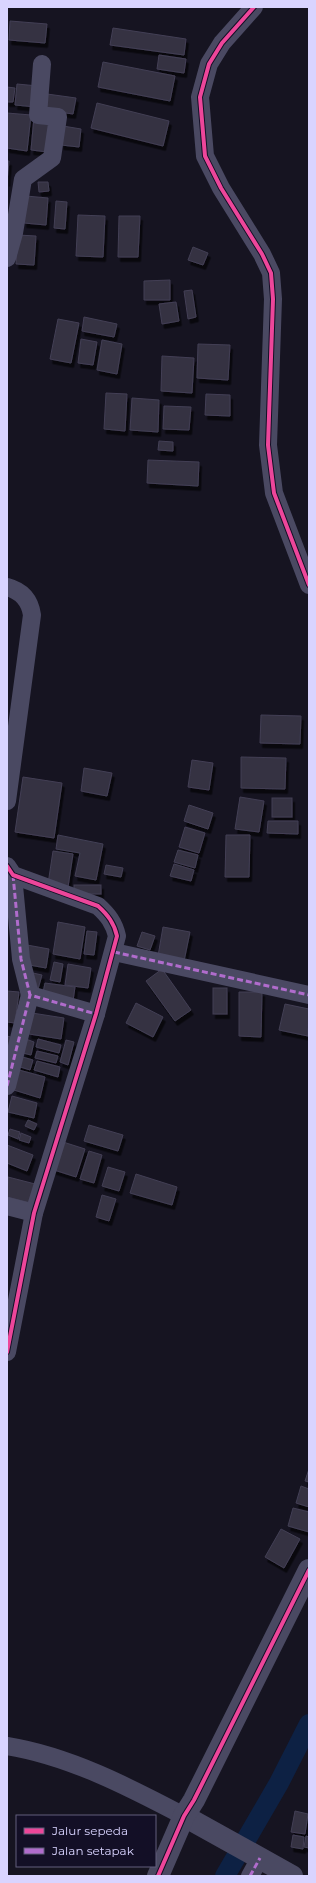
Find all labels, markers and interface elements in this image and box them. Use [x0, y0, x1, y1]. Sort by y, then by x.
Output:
legend [16, 1815, 156, 1867]
text: Jalur sepeda [51, 1823, 128, 1838]
text: Jalan setapak [51, 1843, 135, 1858]

